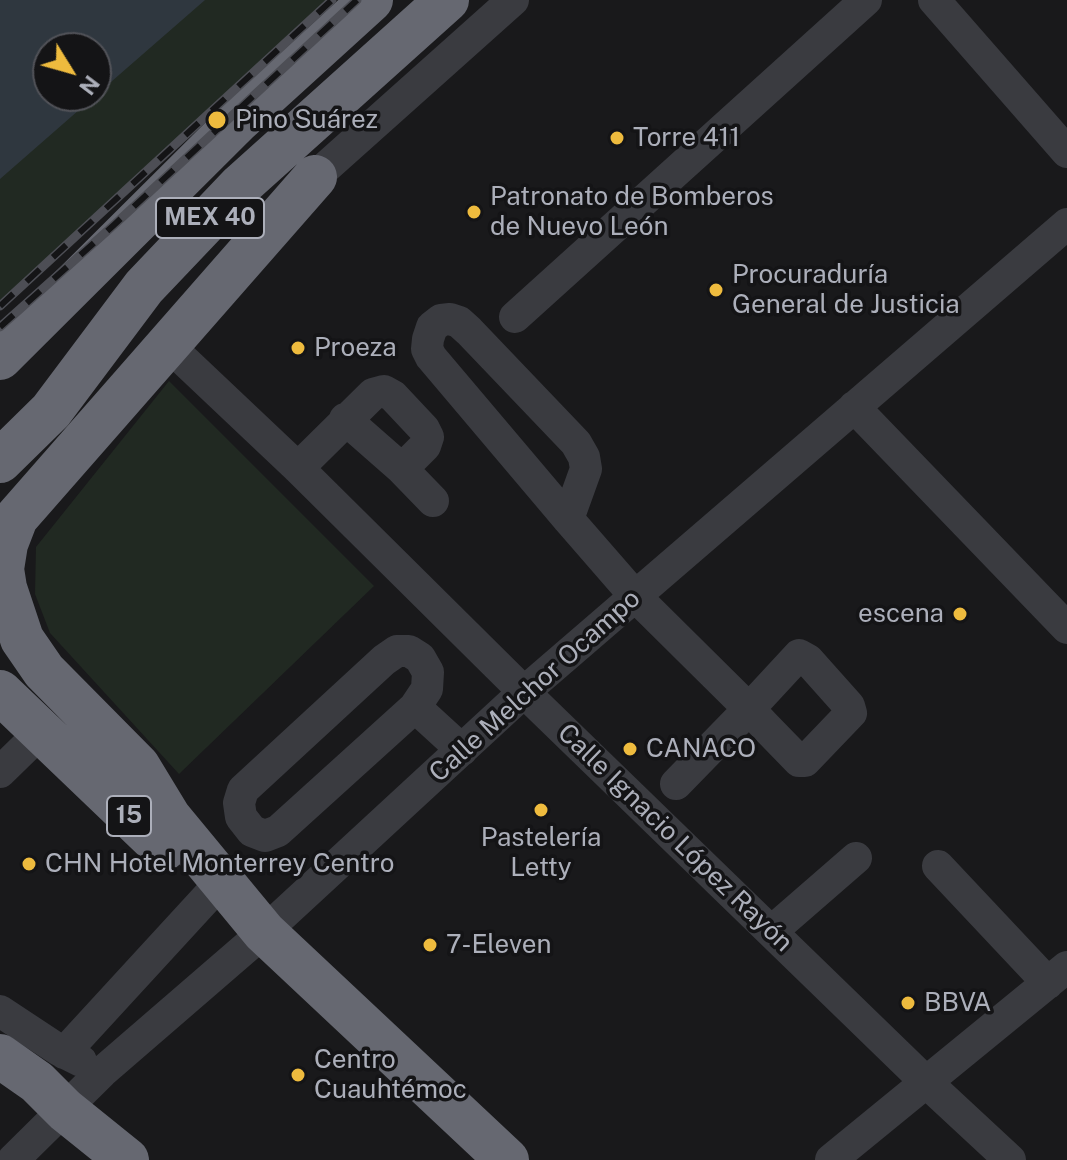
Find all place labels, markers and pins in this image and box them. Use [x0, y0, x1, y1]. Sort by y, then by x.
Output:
place label: Pino Suárez [235, 104, 378, 136]
marker: Pino Suárez [206, 109, 228, 131]
place label: Torre 411 [633, 122, 740, 154]
marker: Torre 411 [608, 129, 626, 147]
place label: Patronato de Bomberos de Nuevo León [490, 181, 774, 242]
marker: Patronato de Bomberos de Nuevo León [465, 203, 483, 221]
place label: Procuraduría General de Justicia [732, 259, 960, 320]
marker: Procuraduría General de Justicia [707, 281, 725, 299]
place label: Proeza [314, 332, 397, 364]
marker: Proeza [289, 339, 307, 357]
place label: escena [858, 598, 944, 630]
marker: escena [951, 605, 969, 623]
place label: CANACO [646, 733, 756, 765]
marker: CANACO [621, 740, 639, 758]
marker: Pastelería Letty [532, 801, 550, 819]
place label: Pastelería Letty [481, 822, 601, 884]
place label: CHN Hotel Monterrey Centro [45, 848, 394, 880]
marker: CHN Hotel Monterrey Centro [20, 855, 38, 873]
place label: 7-Eleven [446, 929, 551, 961]
marker: 7-Eleven [421, 936, 439, 954]
place label: BBVA [924, 987, 991, 1019]
marker: BBVA [899, 994, 917, 1012]
place label: Centro Cuauhtémoc [314, 1044, 467, 1106]
marker: Centro Cuauhtémoc [289, 1066, 307, 1084]

